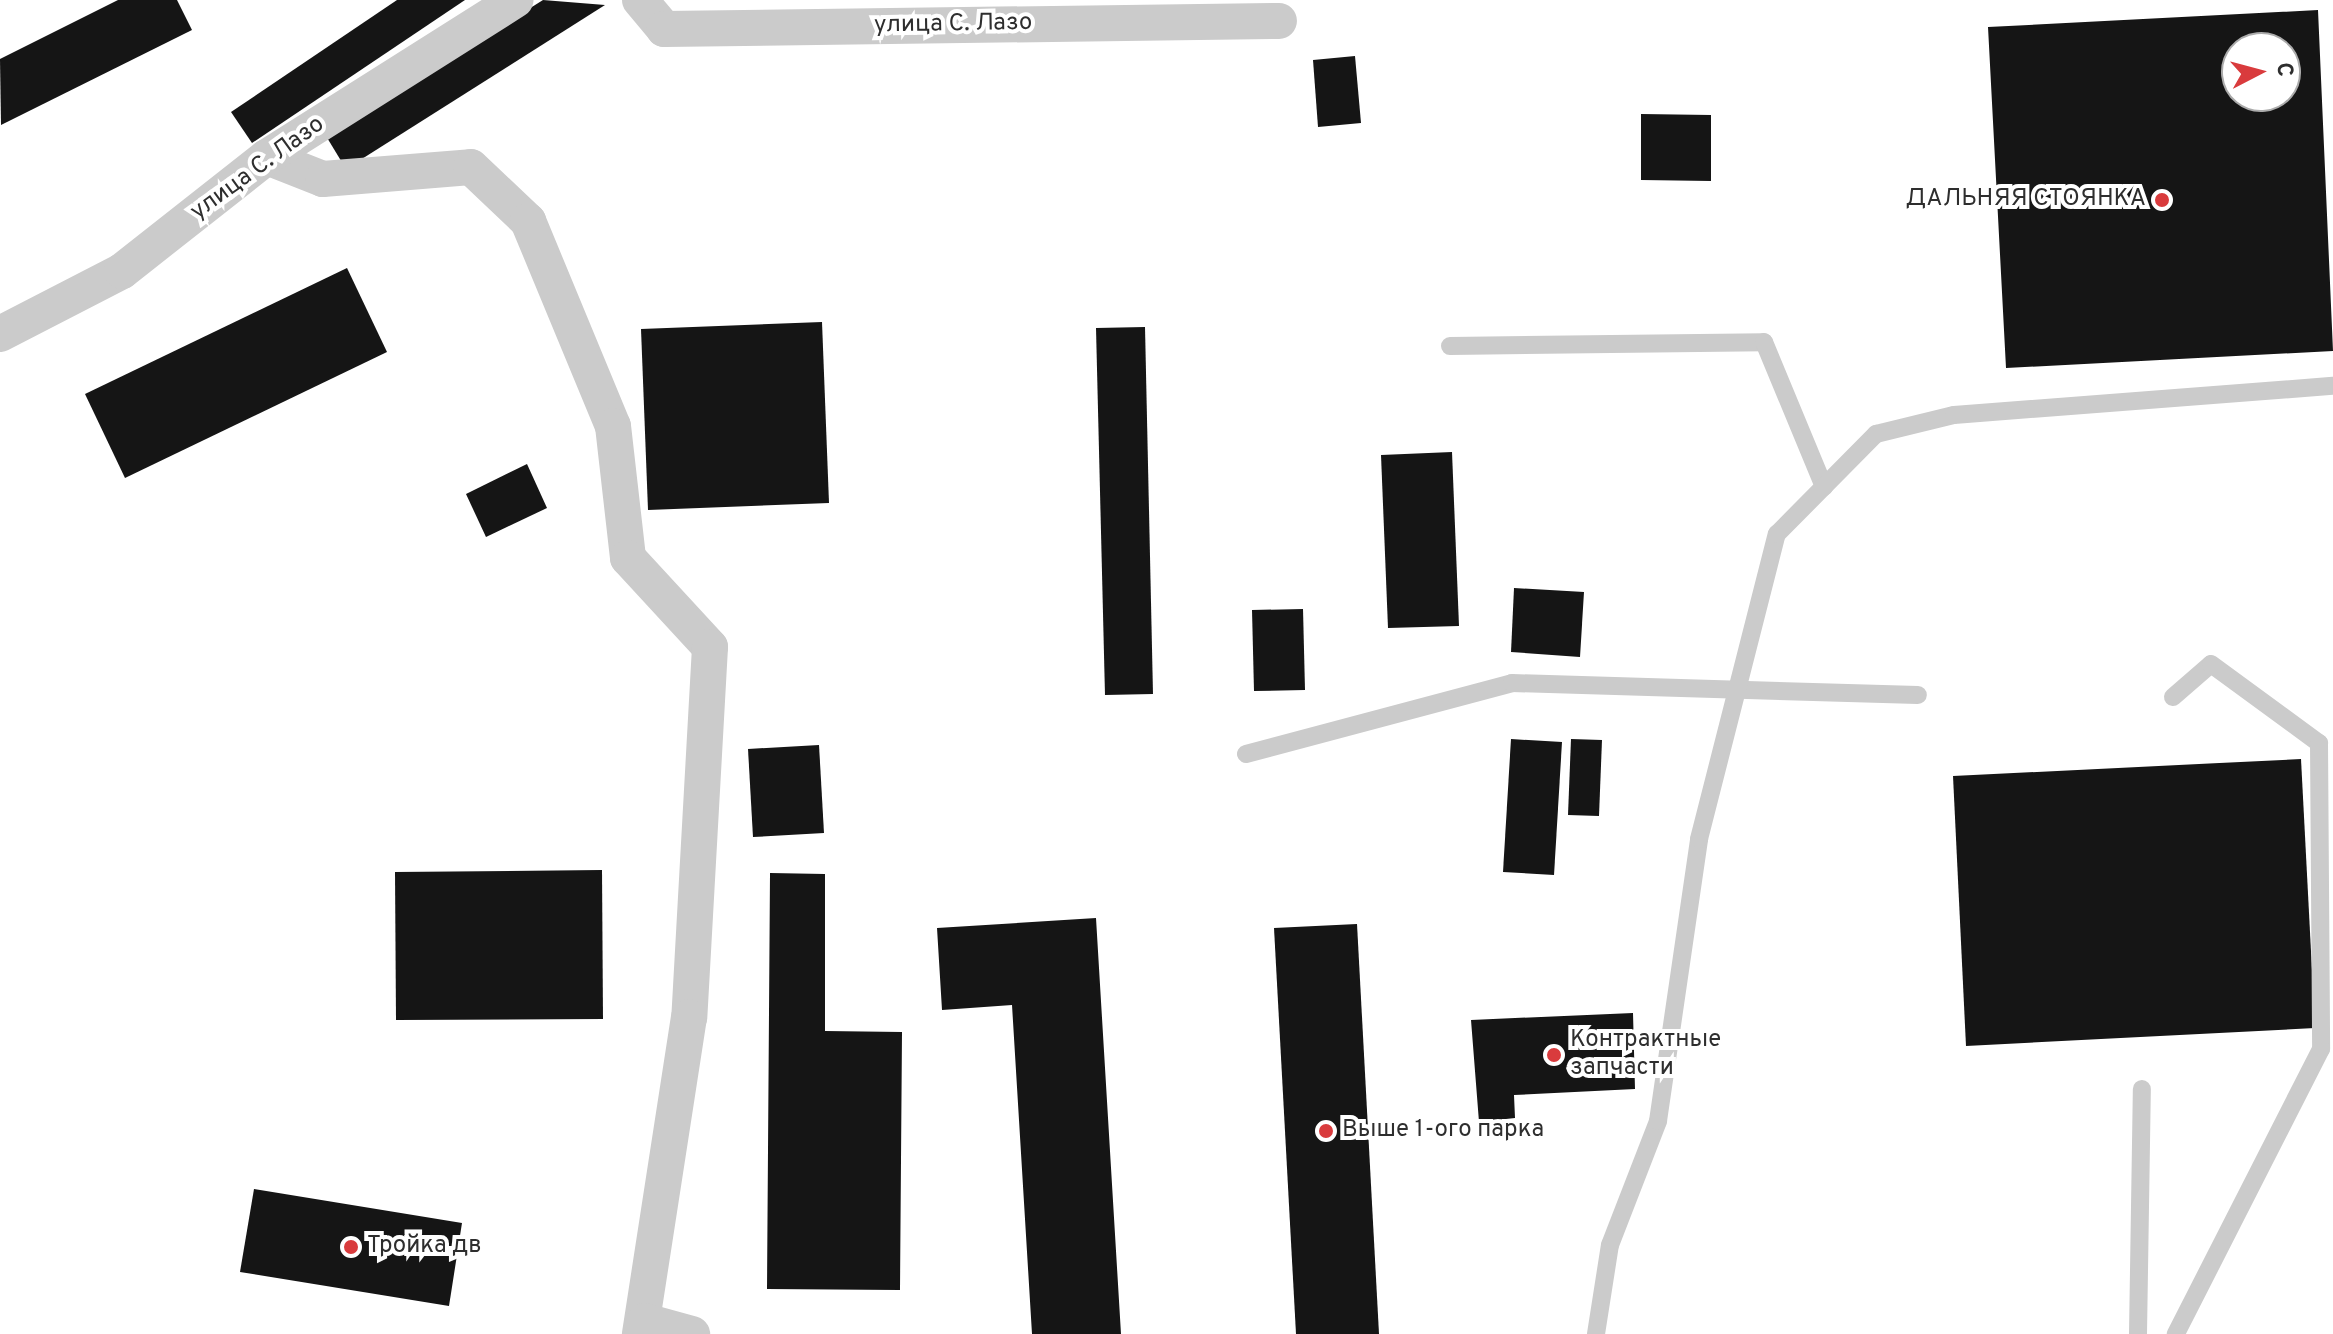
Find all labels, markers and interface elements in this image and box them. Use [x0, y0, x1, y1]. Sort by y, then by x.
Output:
street label: улица С. Лазо [874, 9, 1032, 41]
north arrow [2221, 32, 2301, 112]
text: С [2269, 61, 2298, 78]
street label: улица С. Лазо [185, 111, 331, 227]
place label: ДАЛЬНЯЯ СТОЯНКА [1905, 186, 2146, 214]
marker: ДАЛЬНЯЯ СТОЯНКА [2153, 191, 2171, 209]
place label: Контрактные запчасти [1570, 1027, 1721, 1083]
marker: Контрактные запчасти [1545, 1046, 1563, 1064]
place label: Выше 1-ого парка [1342, 1117, 1544, 1145]
marker: Выше 1-ого парка [1317, 1122, 1335, 1140]
place label: Тройка дв [367, 1233, 482, 1261]
marker: Тройка дв [342, 1238, 360, 1256]

